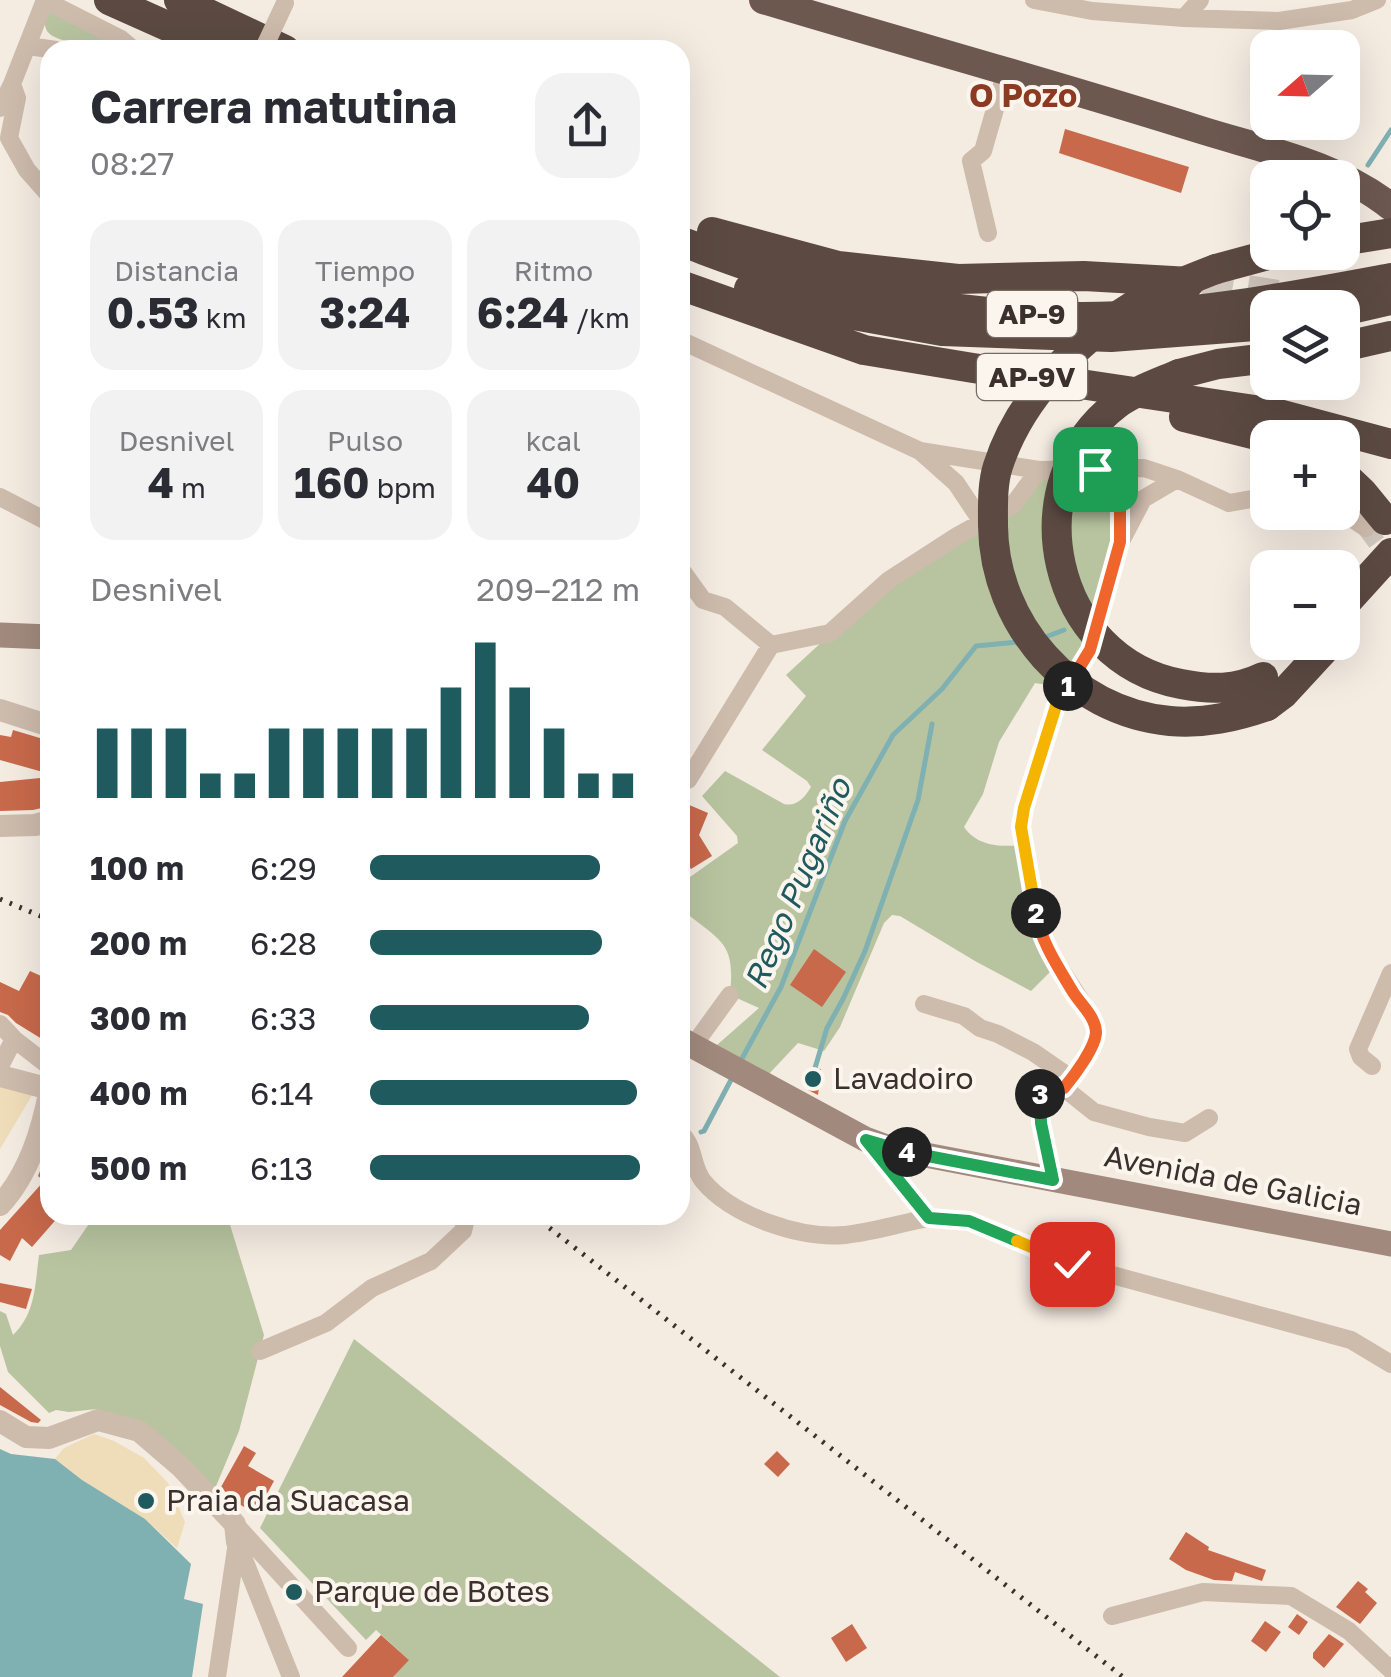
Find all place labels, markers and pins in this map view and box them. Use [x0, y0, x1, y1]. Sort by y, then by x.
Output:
pin [1053, 427, 1138, 512]
pin: 1 [1043, 661, 1093, 711]
pin: 2 [1011, 888, 1061, 938]
place label: Lavadoiro [833, 1060, 974, 1096]
marker: Lavadoiro [802, 1068, 824, 1090]
pin: 3 [1015, 1069, 1065, 1119]
pin: 4 [882, 1127, 932, 1177]
pin [1030, 1222, 1115, 1307]
place label: Praia da Suacasa [166, 1482, 410, 1518]
marker: Praia da Suacasa [135, 1490, 157, 1512]
place label: Parque de Botes [314, 1573, 550, 1609]
marker: Parque de Botes [283, 1581, 305, 1603]

